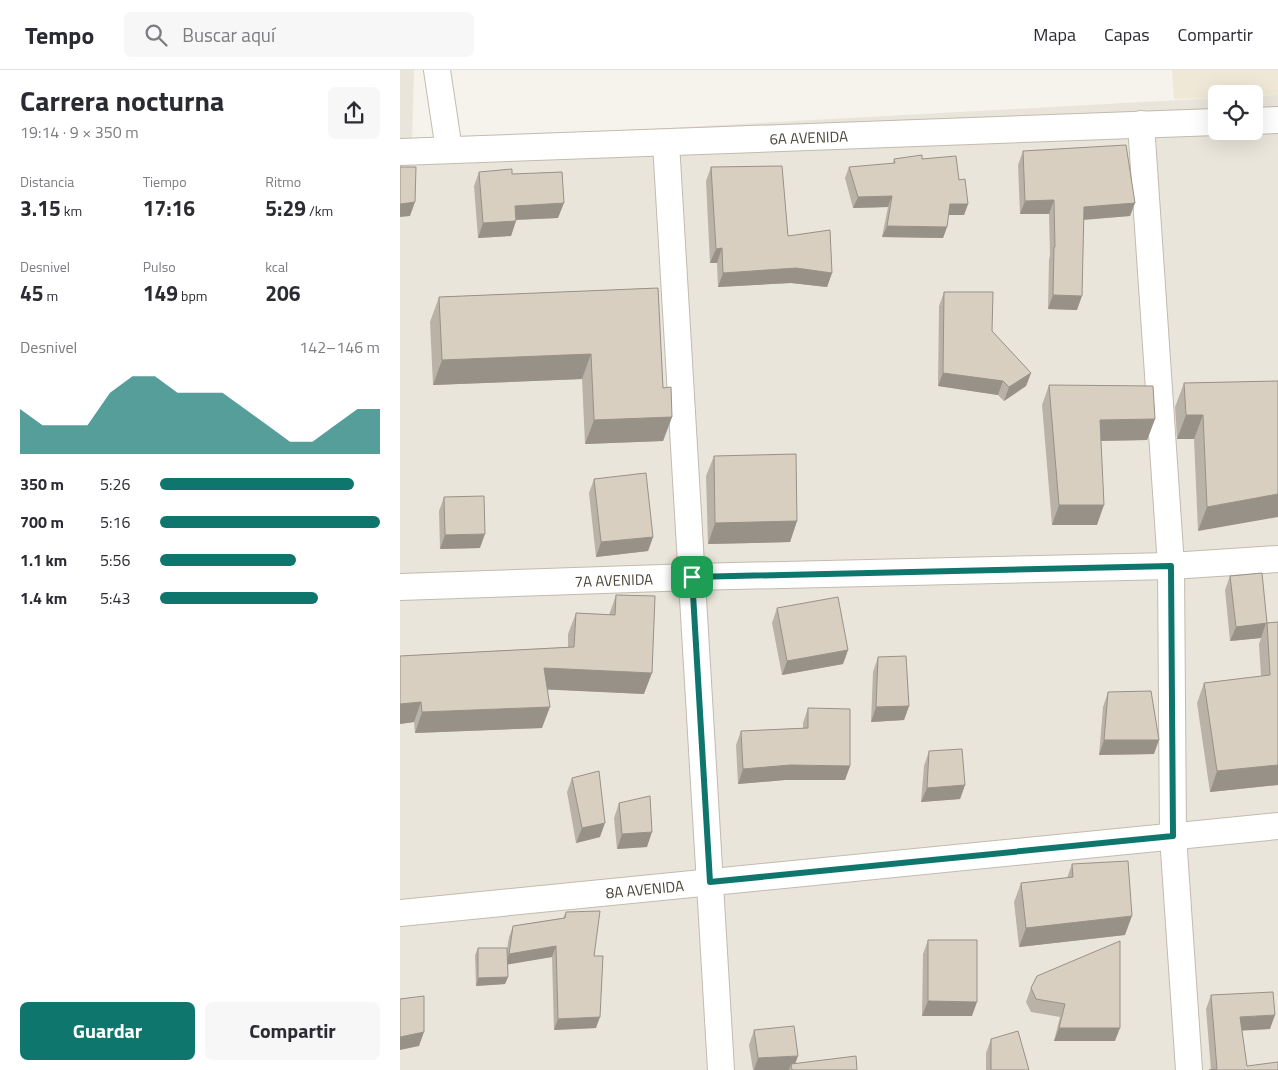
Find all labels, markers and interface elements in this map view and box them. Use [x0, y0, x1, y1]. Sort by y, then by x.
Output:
search box [124, 12, 474, 57]
text: Tempo [25, 17, 94, 53]
text: Buscar aquí [182, 20, 275, 49]
icon: search [142, 21, 170, 49]
text: Mapa [1033, 21, 1076, 48]
text: Capas [1104, 21, 1150, 48]
text: Compartir [1178, 21, 1253, 48]
text: Carrera nocturna [20, 79, 224, 122]
map controls [1208, 85, 1263, 140]
button: locate [1208, 85, 1263, 140]
button: share [328, 87, 380, 139]
text: 19:14 · 9 × 350 m [20, 120, 139, 144]
street label: 6A AVENIDA [769, 124, 848, 150]
text: Distancia [20, 171, 74, 192]
text: Tiempo [143, 171, 187, 192]
text: Ritmo [265, 171, 301, 192]
text: 3.15 [20, 192, 61, 224]
text: 17:16 [143, 192, 195, 224]
text: 5:29 [265, 192, 306, 224]
text: km [61, 200, 82, 221]
text: /km [306, 200, 333, 221]
text: Desnivel [20, 256, 70, 277]
text: Pulso [143, 256, 176, 277]
text: kcal [265, 256, 288, 277]
text: 45 [20, 277, 44, 309]
text: 149 [143, 277, 178, 309]
text: 206 [265, 277, 301, 309]
text: m [44, 285, 58, 306]
text: bpm [178, 285, 207, 306]
text: Desnivel [20, 335, 77, 359]
text: 142–146 m [299, 335, 380, 359]
text: 350 m [20, 472, 64, 496]
text: 5:26 [100, 472, 130, 496]
text: 700 m [20, 510, 64, 534]
text: 5:16 [100, 510, 130, 534]
text: 1.1 km [20, 548, 67, 572]
text: 5:56 [100, 548, 130, 572]
pin [671, 556, 713, 598]
icon: arrive [678, 563, 706, 591]
street label: 7A AVENIDA [574, 567, 654, 593]
text: 1.4 km [20, 586, 67, 610]
text: 5:43 [100, 586, 130, 610]
street label: 8A AVENIDA [605, 873, 685, 904]
button: Guardar [20, 1002, 195, 1060]
button: Compartir [205, 1002, 380, 1060]

